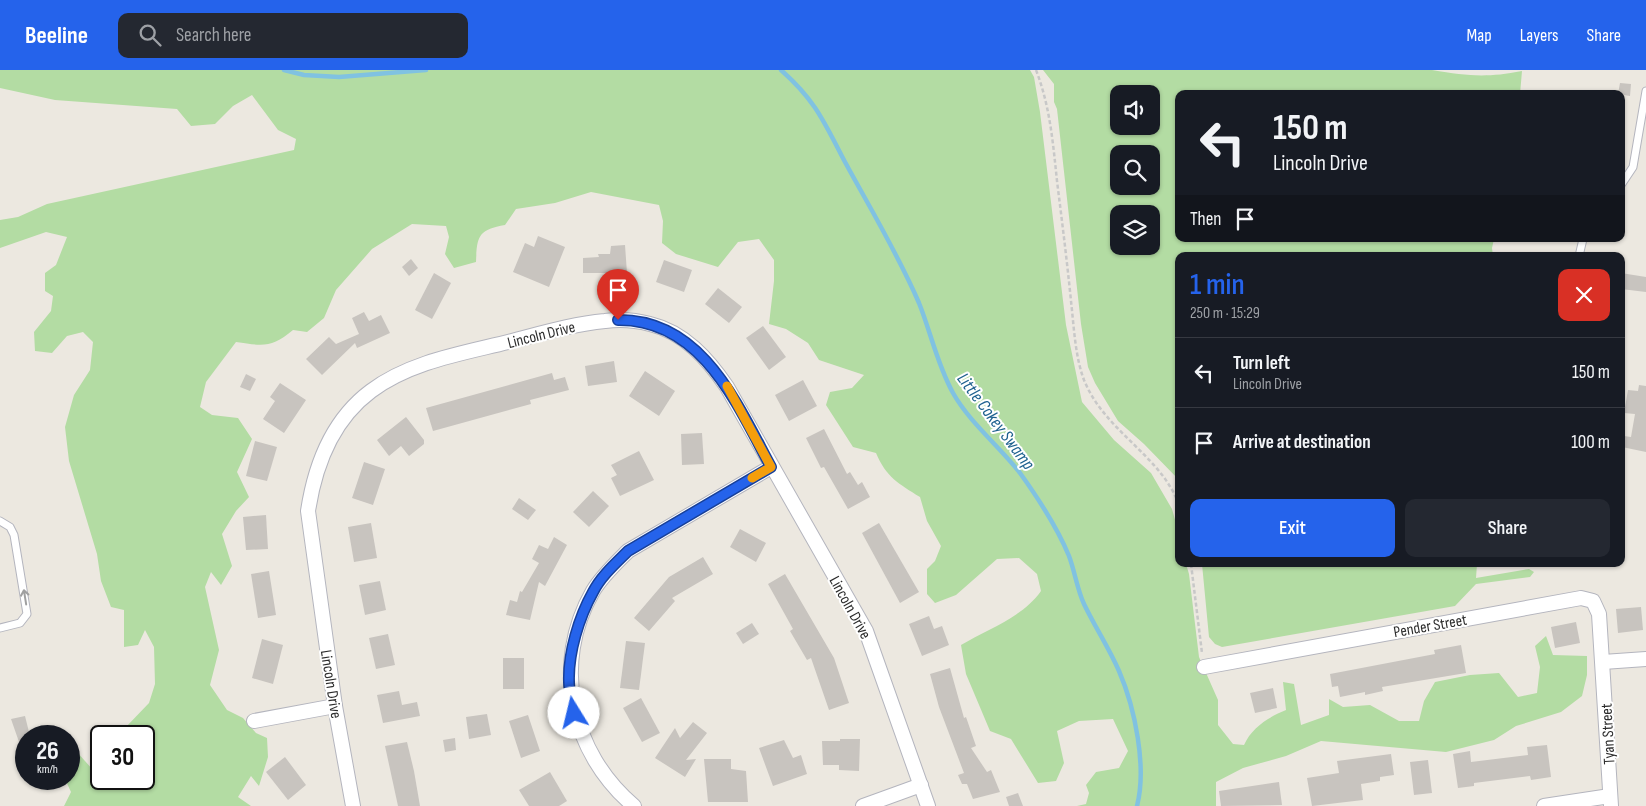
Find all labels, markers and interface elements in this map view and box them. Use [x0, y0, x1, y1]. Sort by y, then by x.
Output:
search box [118, 13, 468, 58]
text: Beeline [25, 21, 88, 50]
icon: search [136, 21, 164, 49]
text: Search here [176, 24, 251, 47]
text: Map [1467, 25, 1492, 46]
text: Layers [1520, 25, 1559, 46]
text: Share [1587, 25, 1621, 46]
map controls [1110, 85, 1160, 255]
button: sound [1110, 85, 1160, 135]
text: 150 m [1273, 107, 1347, 150]
icon: left [1190, 110, 1255, 175]
button: search [1110, 145, 1160, 195]
text: Lincoln Drive [1273, 150, 1368, 177]
button: layers [1110, 205, 1160, 255]
icon: arrive [1231, 205, 1259, 233]
text: Then [1190, 208, 1221, 231]
text: 1 min [1190, 267, 1245, 303]
pin [597, 269, 639, 320]
button: close [1558, 269, 1610, 321]
icon: arrive [604, 276, 632, 304]
text: 250 m · 15:29 [1190, 304, 1260, 323]
street label: Lincoln Drive [506, 318, 577, 353]
text: Turn left [1233, 352, 1290, 375]
icon: left [1190, 359, 1218, 387]
text: 150 m [1572, 361, 1610, 384]
water label: Little Cokey Swamp [952, 369, 1039, 474]
text: Lincoln Drive [1233, 375, 1302, 394]
icon: arrive [1190, 429, 1218, 457]
text: Arrive at destination [1233, 431, 1371, 454]
text: 100 m [1571, 431, 1610, 454]
button: Exit [1190, 499, 1395, 557]
button: Share [1405, 499, 1610, 557]
street label: Lincoln Drive [825, 573, 875, 643]
one-way arrow [20, 590, 30, 606]
street label: Pender Street [1392, 611, 1468, 642]
street label: Lincoln Drive [316, 649, 345, 720]
position arrow [547, 686, 599, 738]
street label: Tyan Street [1597, 703, 1620, 765]
speed limit sign: 30 [90, 725, 155, 790]
text: 26 [36, 736, 59, 767]
text: km/h [37, 762, 58, 777]

